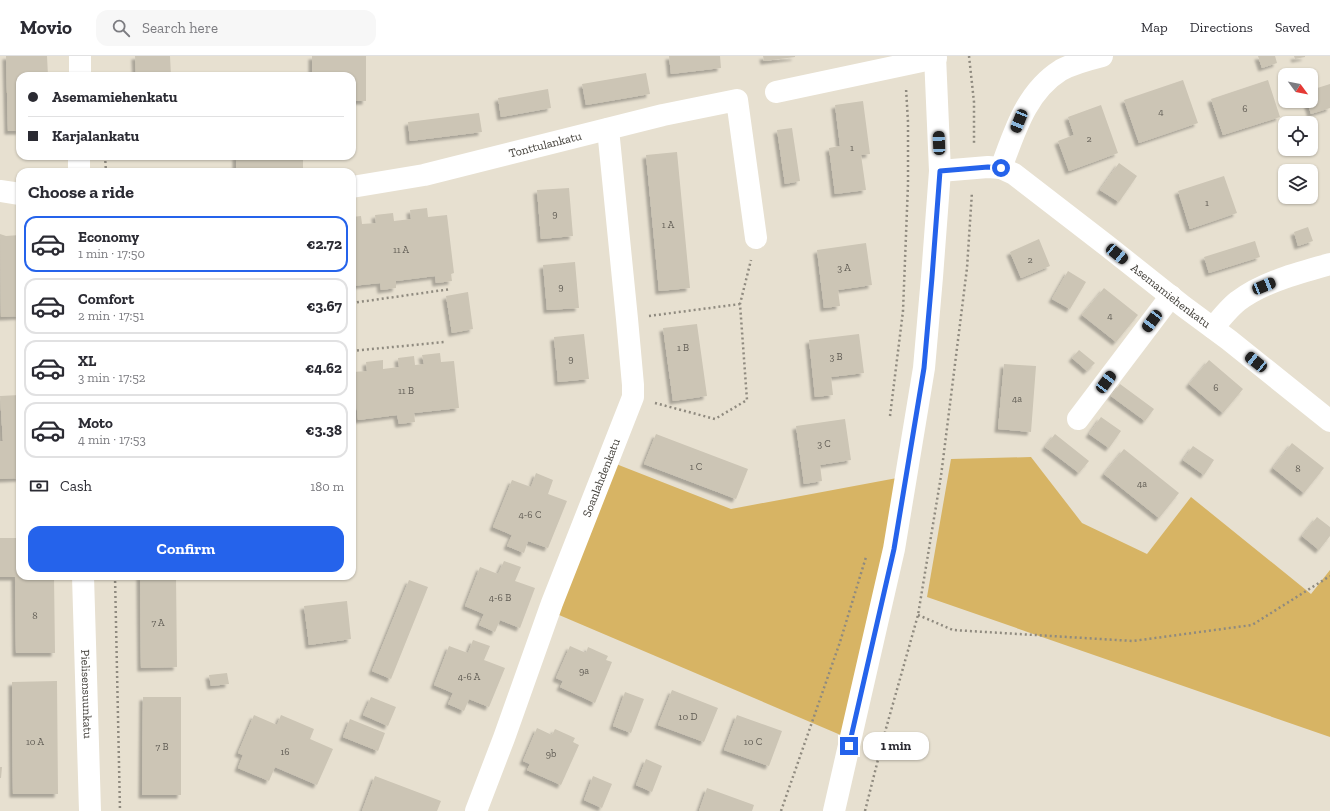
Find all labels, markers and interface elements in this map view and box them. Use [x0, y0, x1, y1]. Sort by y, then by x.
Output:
search box [96, 10, 376, 46]
text: Movio [20, 16, 72, 39]
icon: search [110, 17, 132, 39]
text: Search here [142, 19, 218, 37]
text: Map [1141, 19, 1168, 36]
text: Directions [1190, 19, 1253, 36]
text: Saved [1275, 19, 1310, 36]
north arrow [1278, 68, 1318, 108]
map controls [1278, 68, 1318, 204]
text: Asemamiehenkatu [52, 88, 178, 106]
house number: 6 [1242, 103, 1248, 115]
house number: 4 [1158, 106, 1164, 118]
car [1009, 108, 1029, 134]
button: locate [1278, 116, 1318, 156]
text: Karjalankatu [52, 127, 139, 145]
street label: Tonttulankatu [507, 129, 583, 160]
car [933, 131, 945, 155]
house number: 2 [1086, 133, 1092, 145]
house number: 1 [850, 142, 854, 154]
route start [992, 159, 1010, 177]
button: layers [1278, 164, 1318, 204]
text: Choose a ride [28, 181, 134, 203]
house number: 1 [1205, 197, 1209, 209]
house number: 9 [552, 208, 558, 220]
house number: 1 A [662, 219, 675, 231]
icon: car [30, 226, 66, 262]
text: Economy [78, 228, 139, 246]
text: €2.72 [307, 235, 342, 253]
car [1104, 242, 1130, 266]
house number: 11 A [393, 244, 410, 256]
text: 1 min · 17:50 [78, 246, 145, 261]
house number: 2 [1027, 254, 1033, 266]
street label: Asemamiehenkatu [1128, 261, 1213, 331]
house number: 3 A [837, 262, 851, 274]
car [1251, 276, 1277, 296]
house number: 9 [558, 281, 564, 293]
icon: car [30, 288, 66, 324]
text: Comfort [78, 290, 134, 308]
text: €3.67 [306, 297, 342, 315]
text: 2 min · 17:51 [78, 308, 144, 323]
car [1140, 308, 1164, 334]
house number: 4 [1107, 310, 1113, 322]
house number: 1 B [677, 342, 689, 354]
icon: car [30, 350, 66, 386]
car [1243, 350, 1269, 374]
house number: 3 B [829, 351, 843, 363]
text: XL [78, 352, 96, 370]
house number: 9 [568, 353, 574, 365]
text: €4.62 [305, 359, 342, 377]
car [1094, 369, 1118, 395]
text: 3 min · 17:52 [78, 370, 146, 385]
house number: 6 [1213, 382, 1219, 394]
house number: 11 B [398, 385, 414, 397]
house number: 4a [1012, 393, 1022, 405]
icon: car [30, 412, 66, 448]
text: Moto [78, 414, 113, 432]
text: €3.38 [306, 421, 342, 439]
text: 4 min · 17:53 [78, 432, 146, 447]
street label: Soanlahdenkatu [579, 436, 623, 519]
house number: 3 C [817, 438, 831, 450]
house number: 1 C [690, 461, 702, 473]
house number: 8 [1295, 463, 1301, 475]
icon: cash [28, 475, 50, 497]
text: Cash [60, 477, 92, 495]
house number: 4a [1137, 478, 1147, 490]
text: 180 m [310, 479, 344, 494]
house number: 4-6 C [519, 509, 541, 521]
button: Confirm [28, 526, 344, 572]
house number: 4-6 B [489, 592, 511, 604]
house number: 8 [32, 610, 38, 622]
house number: 7 A [151, 617, 165, 629]
street label: Pielisensuunkatu [78, 649, 95, 739]
house number: 9a [579, 665, 589, 677]
house number: 4-6 A [458, 671, 481, 683]
house number: 10 D [679, 711, 697, 723]
callout: 1 min [863, 732, 929, 760]
house number: 10 A [26, 736, 45, 748]
house number: 10 C [744, 736, 762, 748]
route end [840, 737, 858, 755]
text: 1 min [881, 738, 911, 753]
house number: 7 B [155, 741, 169, 753]
house number: 16 [280, 746, 290, 758]
house number: 9b [546, 748, 556, 760]

